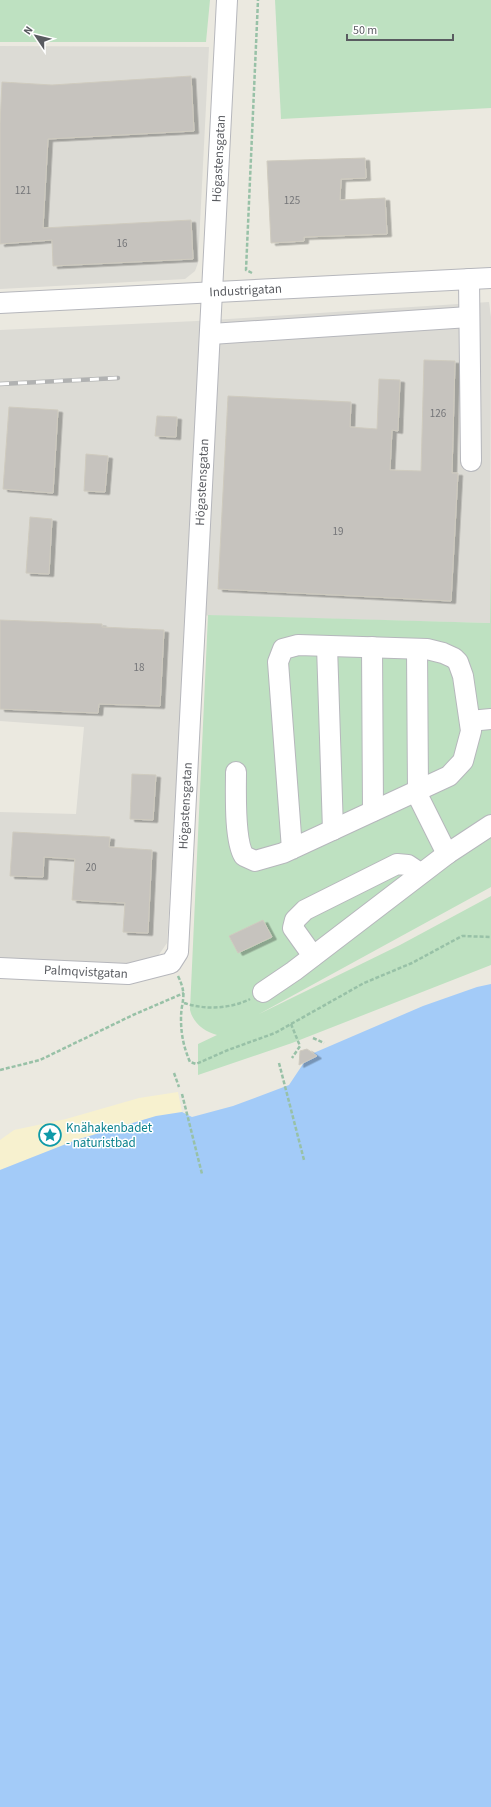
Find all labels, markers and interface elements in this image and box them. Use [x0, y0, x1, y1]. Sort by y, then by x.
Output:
north arrow [16, 16, 56, 56]
scale bar [347, 16, 453, 42]
text: 50 m [353, 22, 377, 39]
text: N [20, 23, 36, 38]
street label: Högastensgatan [208, 115, 230, 203]
house number: 121 [15, 183, 31, 198]
house number: 125 [284, 193, 300, 208]
house number: 16 [117, 236, 128, 251]
street label: Industrigatan [209, 280, 282, 301]
house number: 126 [430, 406, 447, 421]
street label: Högastensgatan [191, 438, 213, 526]
house number: 19 [333, 524, 343, 539]
house number: 18 [134, 660, 145, 675]
street label: Högastensgatan [174, 762, 197, 850]
house number: 20 [86, 860, 96, 875]
street label: Palmqvistgatan [44, 961, 128, 983]
place label: Knähakenbadet - naturistbad [66, 1119, 153, 1152]
place icon: Knähakenbadet - naturistbad [37, 1122, 63, 1148]

